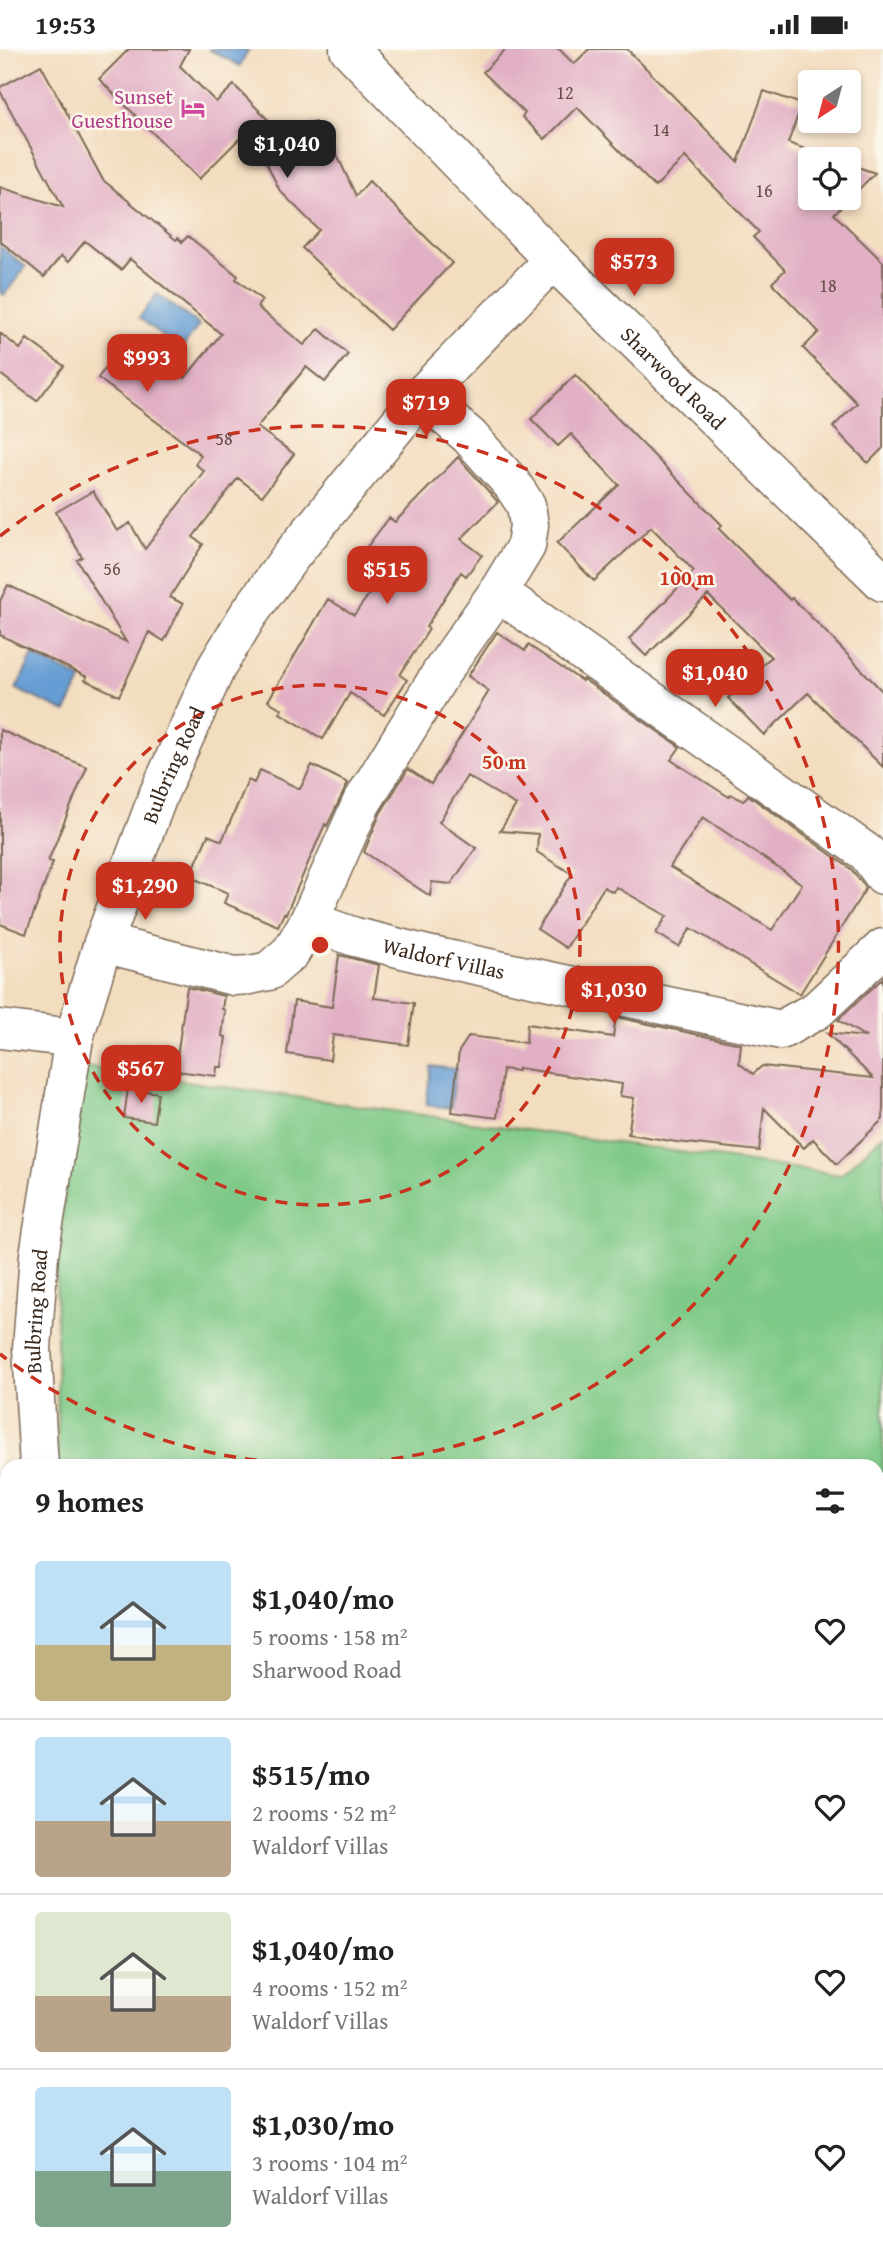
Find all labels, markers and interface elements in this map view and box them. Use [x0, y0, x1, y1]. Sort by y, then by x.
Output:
text: 19:53 [35, 5, 96, 44]
north arrow [798, 70, 861, 133]
map controls [798, 70, 861, 210]
house number: 12 [556, 79, 574, 106]
place label: Sunset Guesthouse [72, 81, 174, 136]
hotel icon: Sunset Guesthouse [179, 94, 207, 122]
house number: 14 [652, 116, 670, 143]
pin: $1,040 [230, 121, 344, 180]
text: $1,040 [254, 126, 320, 159]
button: locate [798, 147, 861, 210]
house number: 16 [755, 177, 773, 204]
pin: $573 [593, 239, 675, 298]
text: $573 [610, 244, 658, 277]
house number: 18 [819, 272, 837, 299]
street label: Sharwood Road [614, 319, 734, 437]
pin: $993 [106, 335, 188, 394]
text: $993 [123, 340, 171, 373]
pin: $719 [385, 379, 467, 439]
text: $719 [402, 385, 450, 418]
house number: 58 [215, 425, 233, 452]
pin: $515 [346, 547, 428, 606]
text: $515 [363, 552, 411, 585]
house number: 56 [103, 555, 121, 582]
text: 100 m [659, 562, 715, 593]
pin: $1,040 [658, 649, 772, 709]
text: $1,040 [682, 655, 748, 688]
street label: Bulbring Road [133, 700, 212, 828]
text: 50 m [482, 746, 526, 777]
pin: $1,290 [88, 863, 202, 922]
text: $1,290 [112, 868, 178, 901]
street label: Waldorf Villas [379, 929, 508, 987]
centre of rings [308, 933, 332, 957]
pin: $1,030 [557, 967, 671, 1026]
text: $1,030 [581, 972, 647, 1005]
pin: $567 [100, 1045, 182, 1105]
text: $567 [117, 1051, 165, 1084]
street label: Bulbring Road [16, 1246, 55, 1375]
text: 9 homes [35, 1479, 144, 1523]
icon: filters [811, 1482, 849, 1520]
text: $1,040/mo [252, 1576, 394, 1620]
icon: home [91, 1589, 175, 1673]
icon: heart [811, 1612, 849, 1650]
text: 5 rooms · 158 m² [252, 1620, 407, 1653]
text: Sharwood Road [252, 1653, 401, 1686]
text: $515/mo [252, 1752, 370, 1796]
icon: home [91, 1765, 175, 1849]
icon: heart [811, 1788, 849, 1826]
text: 2 rooms · 52 m² [252, 1796, 396, 1829]
text: Waldorf Villas [252, 1829, 388, 1862]
text: $1,040/mo [252, 1927, 394, 1971]
icon: home [91, 1940, 175, 2024]
icon: heart [811, 1963, 849, 2001]
text: 4 rooms · 152 m² [252, 1971, 407, 2004]
text: Waldorf Villas [252, 2004, 388, 2037]
text: $1,030/mo [252, 2102, 394, 2146]
icon: home [91, 2115, 175, 2199]
icon: heart [811, 2138, 849, 2176]
text: 3 rooms · 104 m² [252, 2146, 407, 2179]
text: Waldorf Villas [252, 2179, 388, 2212]

